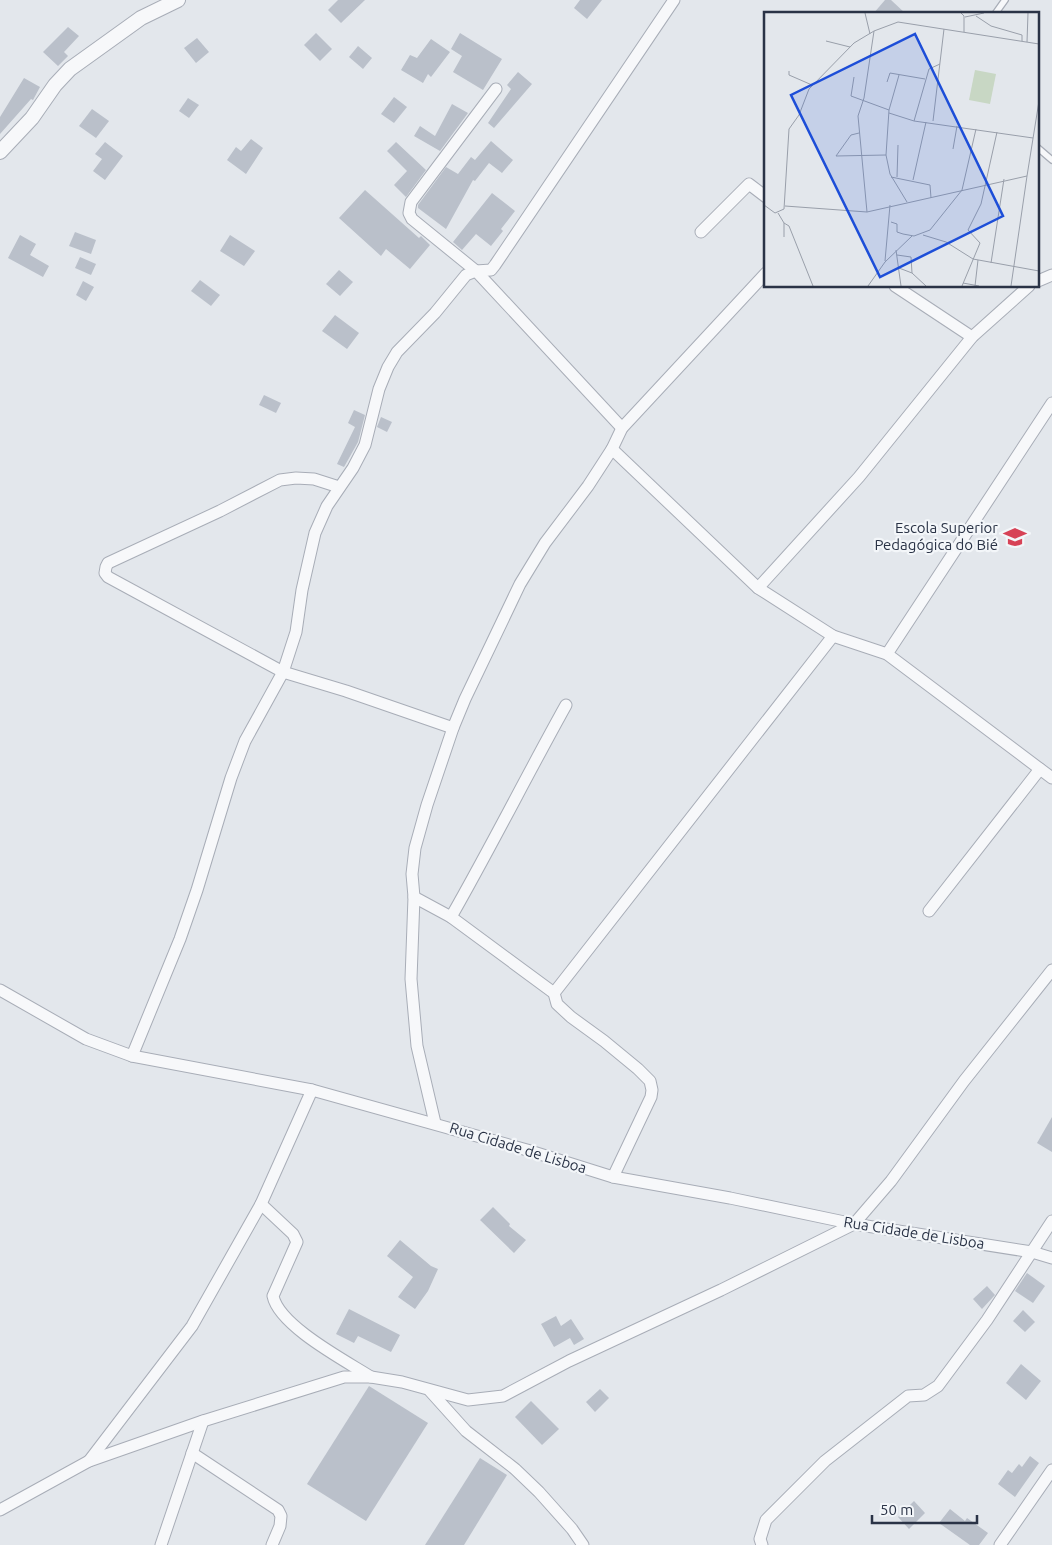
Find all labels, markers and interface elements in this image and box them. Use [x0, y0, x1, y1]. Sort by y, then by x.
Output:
inset map [764, 12, 1040, 288]
place label: Escola Superior Pedagógica do Bié [874, 519, 998, 553]
school or university icon: Escola Superior Pedagógica do Bié [1002, 524, 1028, 550]
street label: Rua Cidade de Lisboa [448, 1119, 589, 1176]
street label: Rua Cidade de Lisboa [842, 1213, 986, 1252]
scale bar [872, 1492, 977, 1524]
text: 50 m [880, 1501, 913, 1518]

